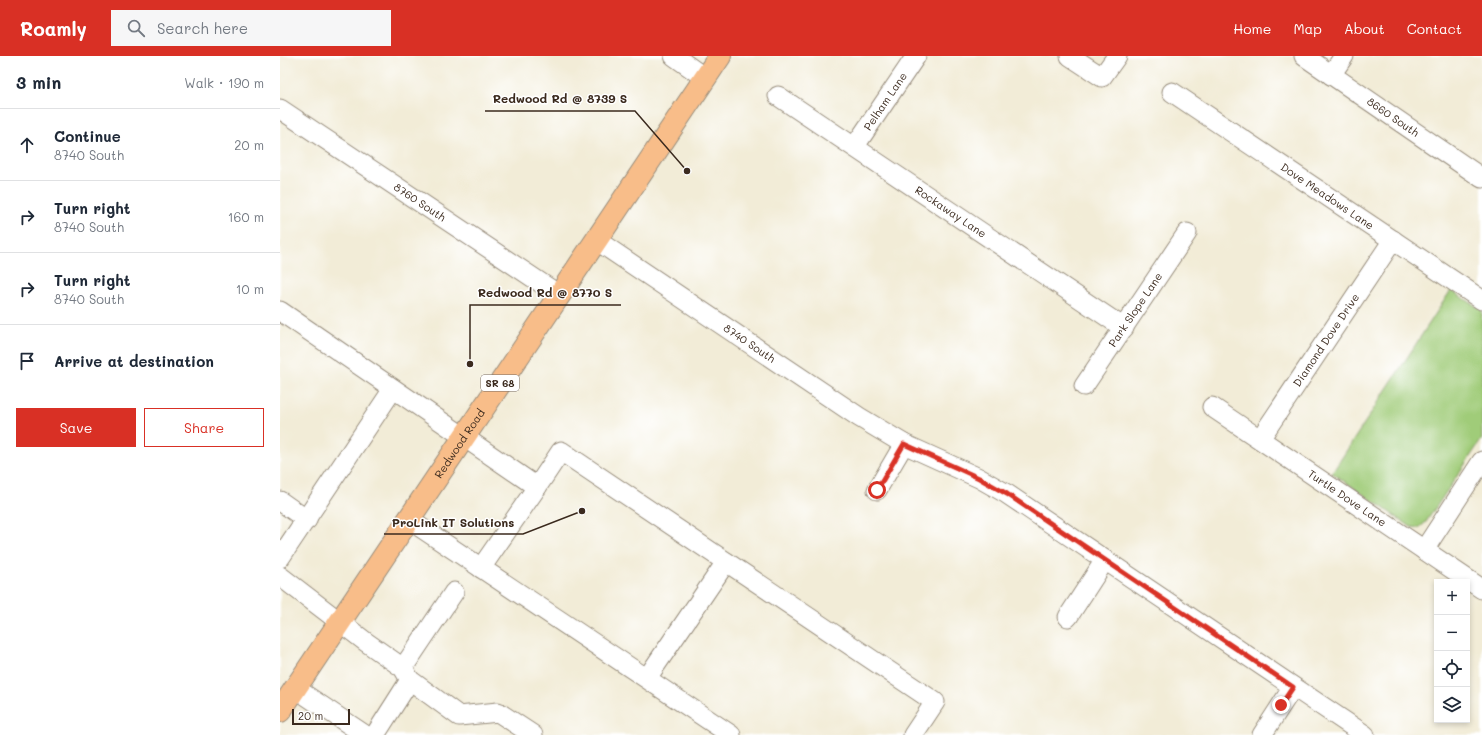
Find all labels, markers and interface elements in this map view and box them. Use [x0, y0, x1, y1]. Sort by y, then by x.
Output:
search box [111, 10, 391, 46]
text: Roamly [20, 16, 87, 41]
icon: search [125, 17, 147, 39]
text: Search here [157, 18, 248, 38]
text: Home [1233, 19, 1271, 38]
text: Map [1293, 19, 1322, 38]
text: About [1344, 19, 1385, 38]
text: Contact [1407, 19, 1462, 38]
street label: Pelham Lane [860, 69, 910, 133]
text: 3 min [16, 71, 61, 93]
text: Walk · 190 m [184, 74, 264, 91]
callout: Redwood Rd @ 8739 S [485, 87, 635, 111]
text: Redwood Rd @ 8739 S [493, 90, 627, 106]
street label: 8660 South [1364, 93, 1422, 140]
text: Continue [54, 126, 121, 146]
icon: ahead [16, 134, 38, 156]
text: 20 m [234, 136, 264, 153]
text: 8740 South [54, 146, 124, 163]
street label: Dove Meadows Lane [1278, 159, 1377, 233]
street label: 8760 South [391, 179, 449, 225]
street label: Rockaway Lane [912, 182, 990, 241]
text: Turn right [54, 198, 131, 218]
icon: right [16, 206, 38, 228]
text: 160 m [228, 208, 264, 225]
text: 8740 South [54, 218, 124, 235]
street label: Park Slope Lane [1105, 269, 1166, 350]
text: Turn right [54, 270, 131, 290]
icon: right [16, 278, 38, 300]
text: 10 m [236, 280, 264, 297]
callout: Redwood Rd @ 8770 S [470, 281, 621, 305]
text: Redwood Rd @ 8770 S [478, 284, 612, 300]
text: 8740 South [54, 290, 124, 307]
street label: Diamond Dove Drive [1289, 290, 1362, 389]
street label: 8740 South [721, 320, 779, 366]
icon: arrive [16, 350, 38, 372]
text: Arrive at destination [54, 351, 214, 371]
road number: SR 68 [481, 375, 519, 391]
street label: Redwood Road [430, 406, 488, 481]
button: Save [16, 408, 136, 447]
button: Share [144, 408, 264, 447]
street label: Turtle Dove Lane [1305, 466, 1390, 530]
route start [868, 481, 886, 499]
callout: ProLink IT Solutions [384, 510, 523, 534]
text: ProLink IT Solutions [392, 514, 514, 530]
map controls [1434, 579, 1470, 723]
button: + [1434, 579, 1470, 615]
button: − [1434, 615, 1470, 651]
button: locate [1434, 651, 1470, 687]
button: layers [1434, 687, 1470, 723]
route end [1272, 696, 1290, 714]
scale bar [292, 707, 350, 726]
text: 20 m [298, 708, 323, 723]

